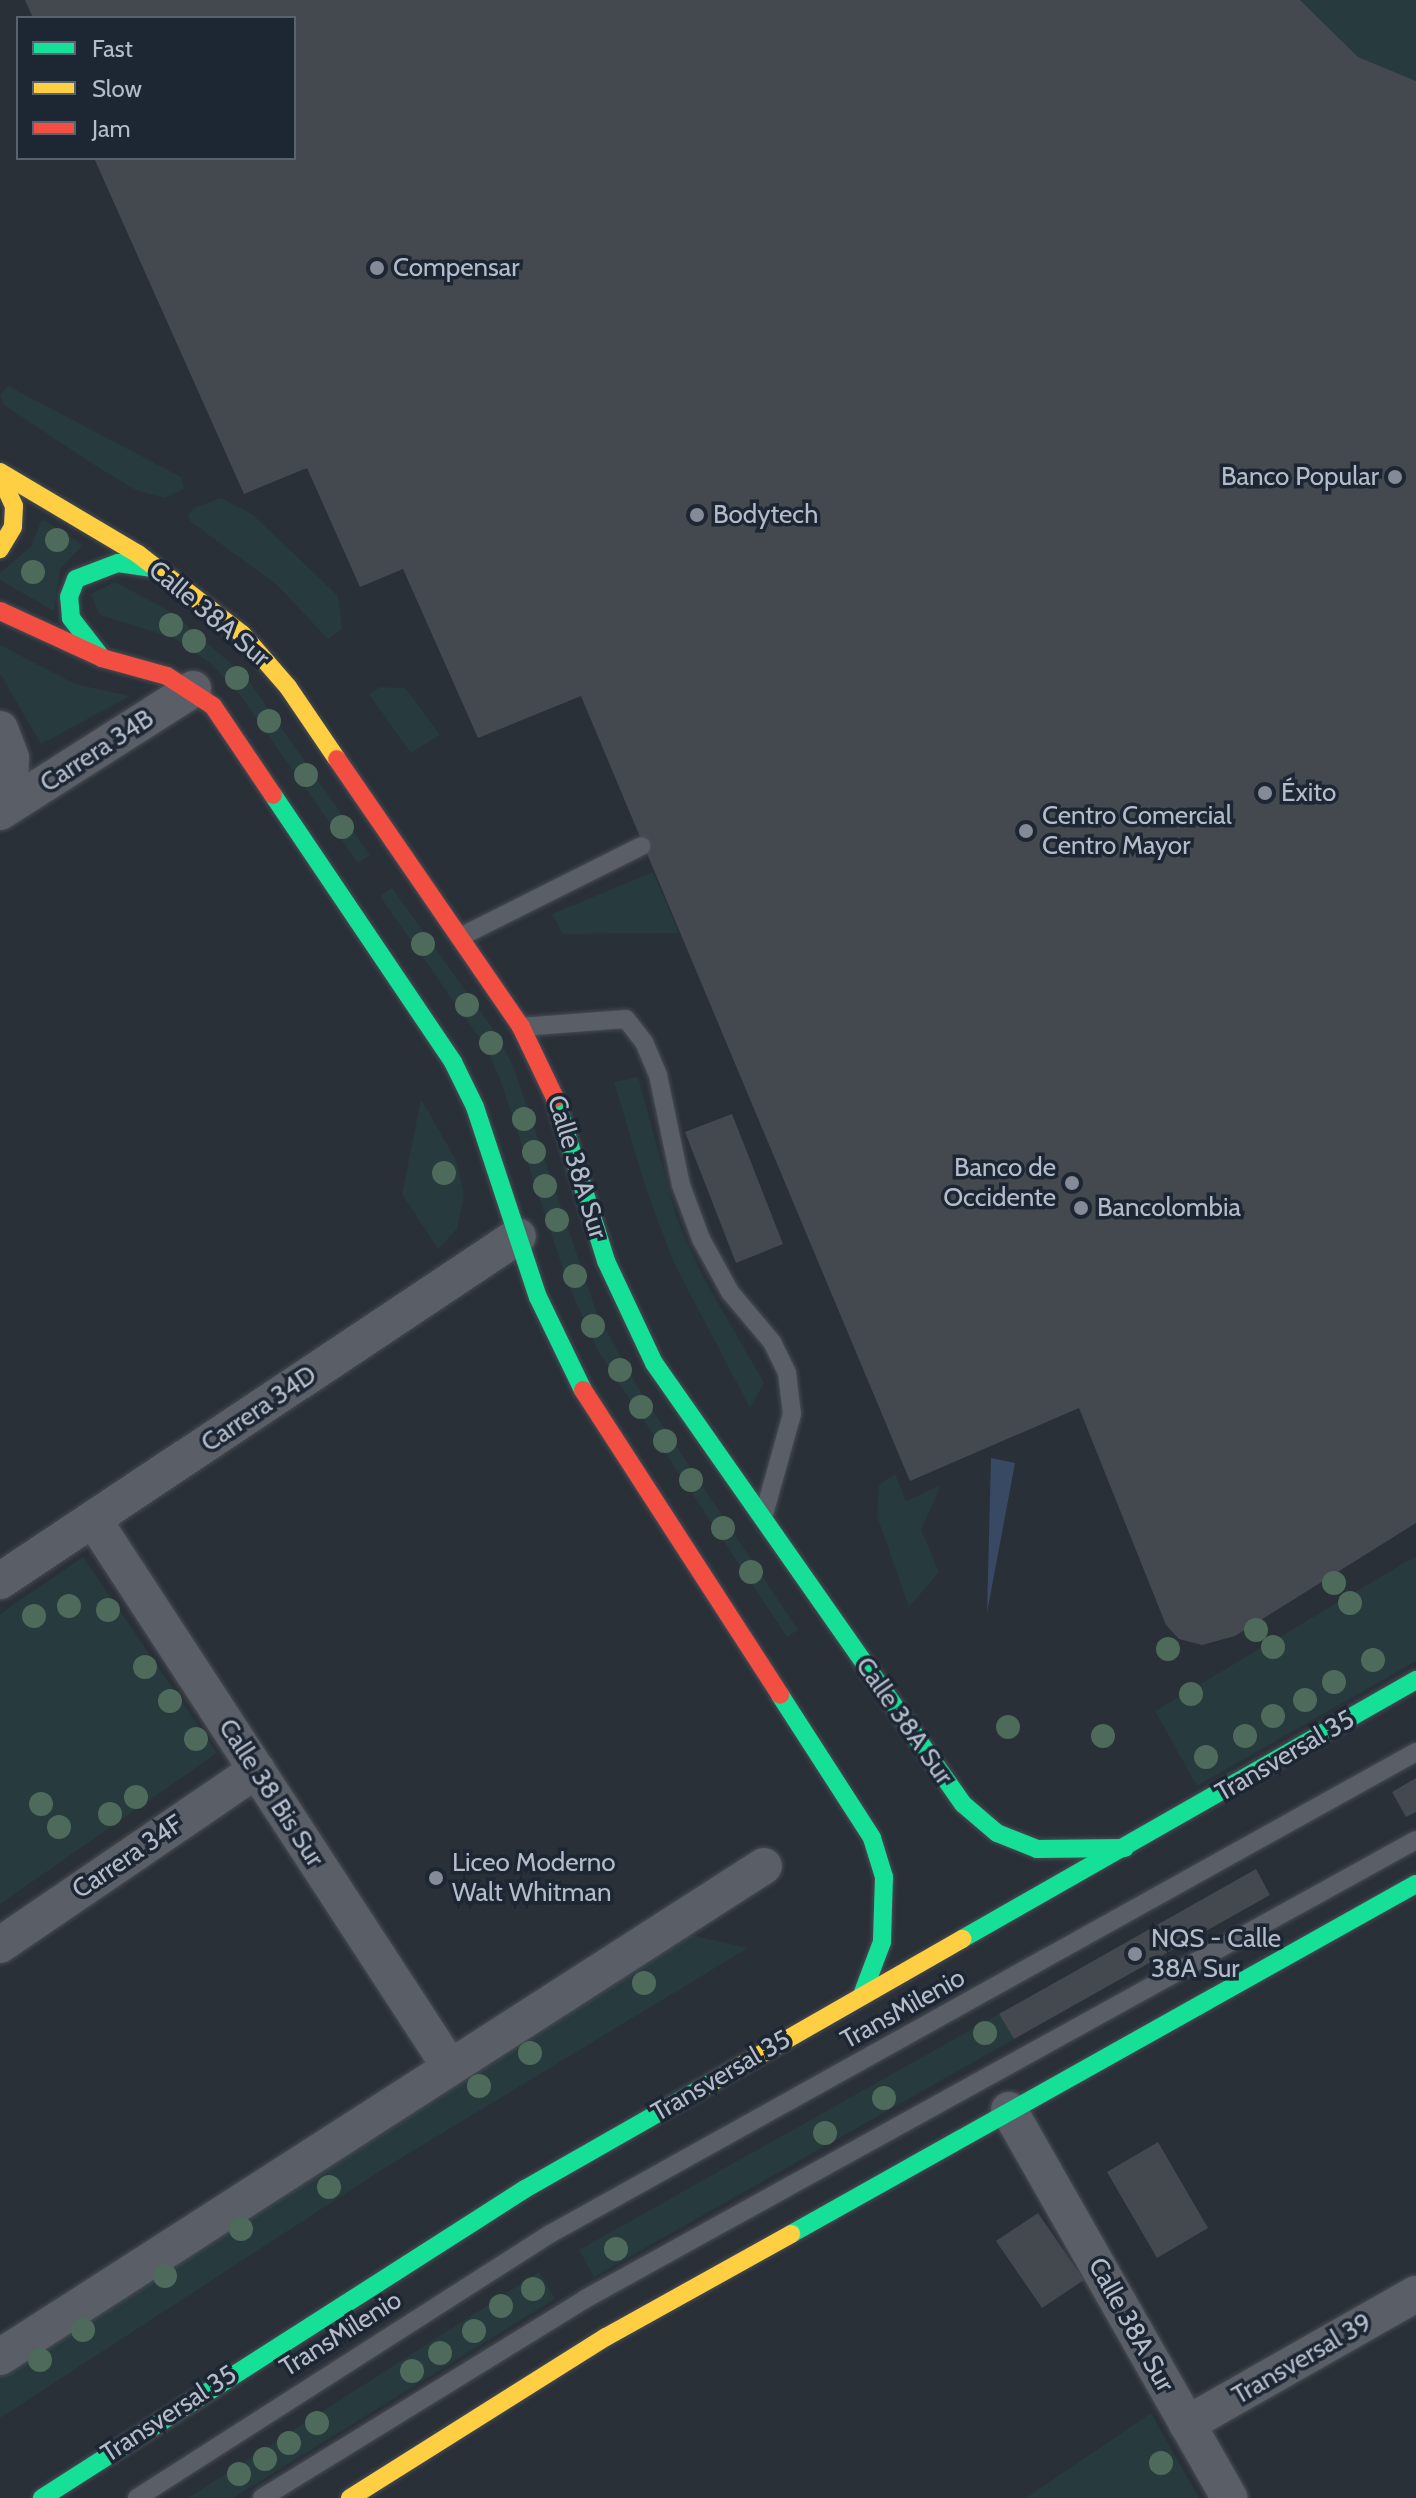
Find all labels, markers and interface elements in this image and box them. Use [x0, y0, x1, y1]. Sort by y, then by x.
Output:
legend [16, 16, 296, 160]
text: Fast [92, 34, 133, 63]
text: Slow [92, 74, 142, 103]
text: Jam [92, 114, 130, 143]
place label: Compensar [393, 252, 520, 284]
marker: Compensar [368, 259, 386, 277]
place label: Banco Popular [1221, 461, 1379, 493]
marker: Banco Popular [1386, 468, 1404, 486]
place label: Bodytech [713, 499, 818, 531]
marker: Bodytech [688, 506, 706, 524]
street label: Calle 38A Sur [142, 554, 276, 674]
street label: Carrera 34B [34, 703, 160, 799]
place label: Éxito [1281, 777, 1336, 809]
marker: Éxito [1256, 784, 1274, 802]
place label: Centro Comercial Centro Mayor [1042, 800, 1232, 862]
marker: Centro Comercial Centro Mayor [1017, 822, 1035, 840]
street label: Calle 38A Sur [540, 1092, 614, 1242]
place label: Banco de Occidente [943, 1152, 1056, 1214]
marker: Banco de Occidente [1063, 1174, 1081, 1192]
place label: Bancolombia [1097, 1192, 1241, 1224]
marker: Bancolombia [1072, 1199, 1090, 1217]
street label: Carrera 34D [195, 1359, 323, 1459]
street label: Calle 38A Sur [849, 1651, 959, 1791]
street label: Transversal 35 [1210, 1704, 1360, 1808]
street label: Calle 38 Bis Sur [212, 1713, 330, 1873]
street label: Carrera 34F [67, 1809, 189, 1905]
place label: Liceo Moderno Walt Whitman [452, 1847, 616, 1908]
marker: Liceo Moderno Walt Whitman [427, 1869, 445, 1887]
place label: NQS - Calle 38A Sur [1151, 1923, 1281, 1984]
marker: NQS - Calle 38A Sur [1126, 1945, 1144, 1963]
street label: TransMilenio [835, 1962, 971, 2056]
street label: Transversal 35 [646, 2024, 796, 2128]
street label: Calle 38A Sur [1081, 2253, 1181, 2397]
street label: TransMilenio [275, 2284, 407, 2384]
street label: Transversal 39 [1227, 2307, 1377, 2411]
street label: Transversal 35 [96, 2359, 242, 2469]

